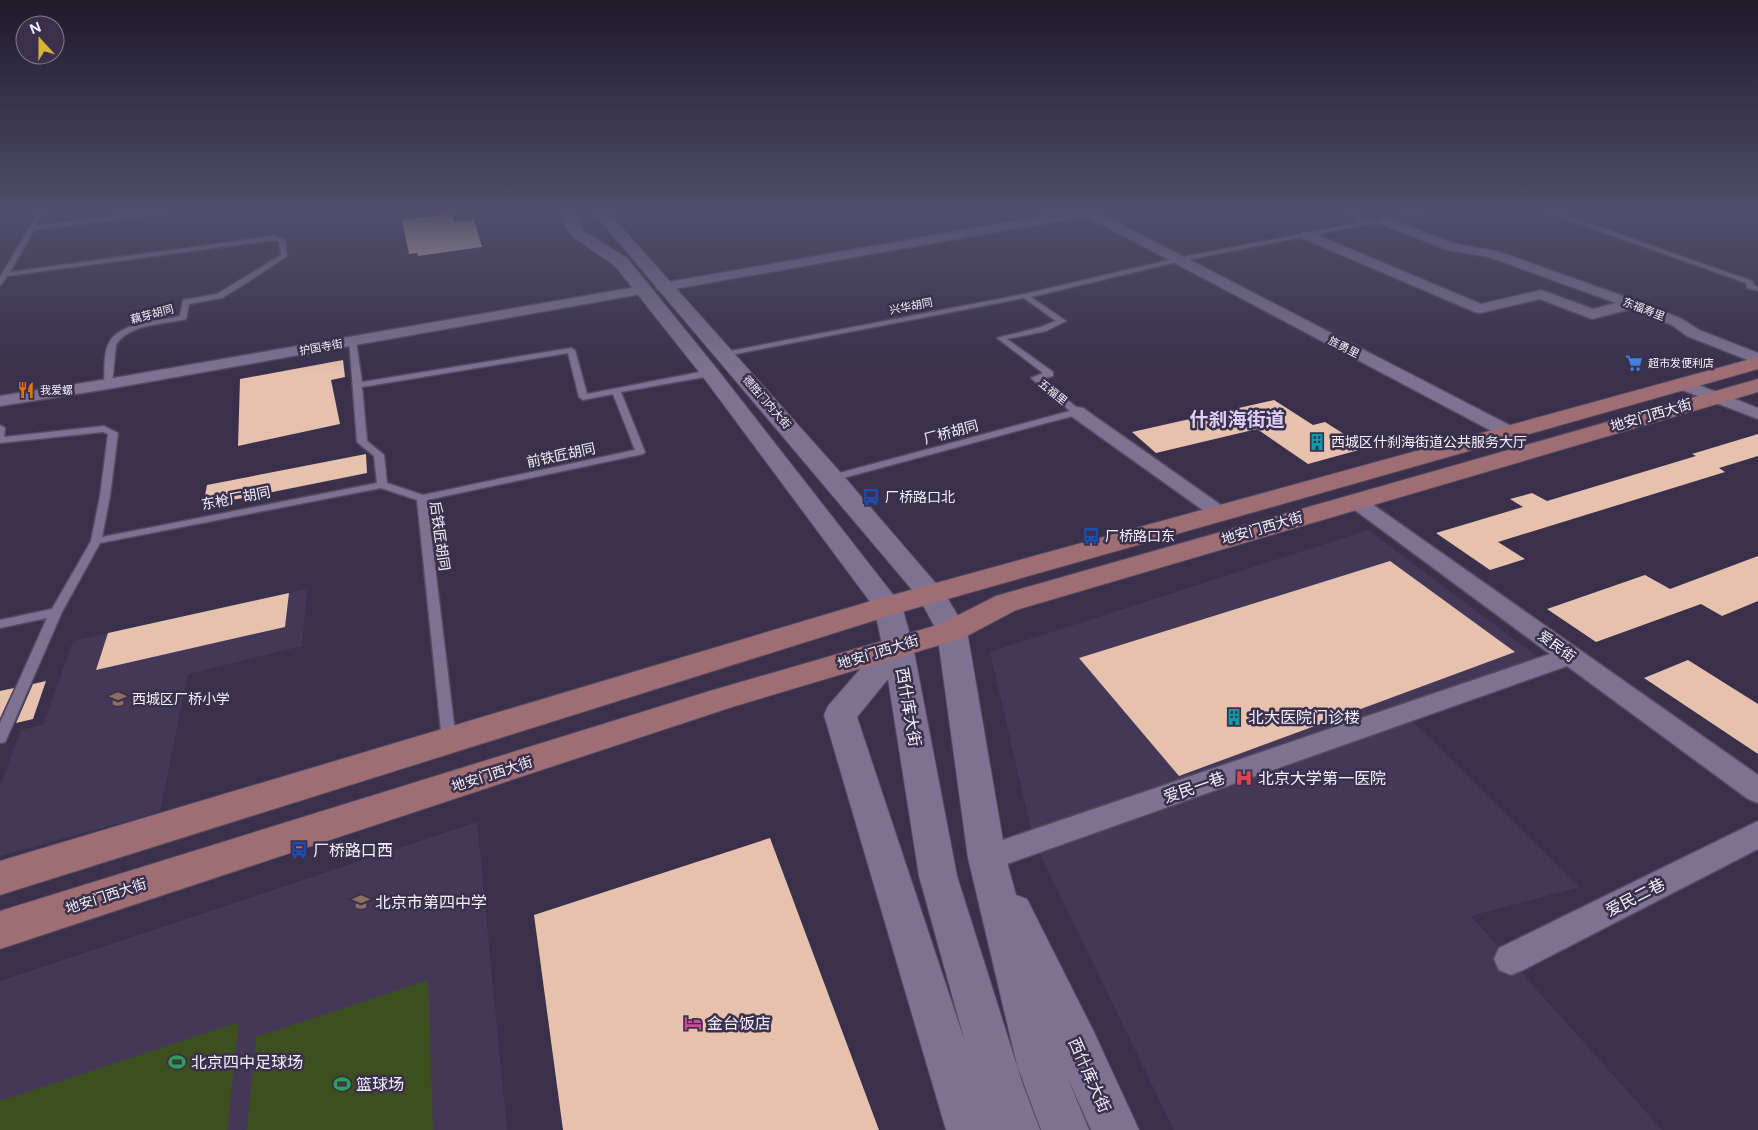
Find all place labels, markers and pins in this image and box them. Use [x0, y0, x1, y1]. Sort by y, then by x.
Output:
supermarket icon: 超市发便利店 [1624, 353, 1644, 373]
place label: 超市发便利店 [1648, 357, 1714, 370]
restaurant icon: 我爱螺 [16, 380, 36, 400]
place label: 我爱螺 [40, 384, 73, 397]
building icon: 西城区什刹海街道公共服务大厅 [1307, 432, 1327, 452]
place label: 西城区什刹海街道公共服务大厅 [1331, 434, 1527, 451]
bus stop icon: 厂桥路口北 [861, 487, 881, 507]
place label: 厂桥路口北 [885, 489, 955, 506]
bus stop icon: 厂桥路口东 [1081, 526, 1101, 546]
place label: 厂桥路口东 [1105, 528, 1175, 545]
school or university icon: 西城区厂桥小学 [108, 689, 128, 709]
place label: 西城区厂桥小学 [132, 691, 230, 708]
building icon: 北大医院门诊楼 [1224, 707, 1244, 727]
place label: 北大医院门诊楼 [1248, 708, 1360, 727]
hospital icon: 北京大学第一医院 [1234, 768, 1254, 788]
place label: 北京大学第一医院 [1258, 769, 1386, 788]
bus stop icon: 厂桥路口西 [289, 840, 309, 860]
place label: 厂桥路口西 [313, 841, 393, 860]
school or university icon: 北京市第四中学 [351, 892, 371, 912]
place label: 北京市第四中学 [375, 893, 487, 912]
hotel icon: 金台饭店 [683, 1013, 703, 1033]
place label: 金台饭店 [707, 1014, 771, 1033]
sports icon: 北京四中足球场 [167, 1052, 187, 1072]
place label: 北京四中足球场 [191, 1053, 303, 1072]
sports icon: 篮球场 [332, 1074, 352, 1094]
place label: 篮球场 [356, 1075, 404, 1094]

